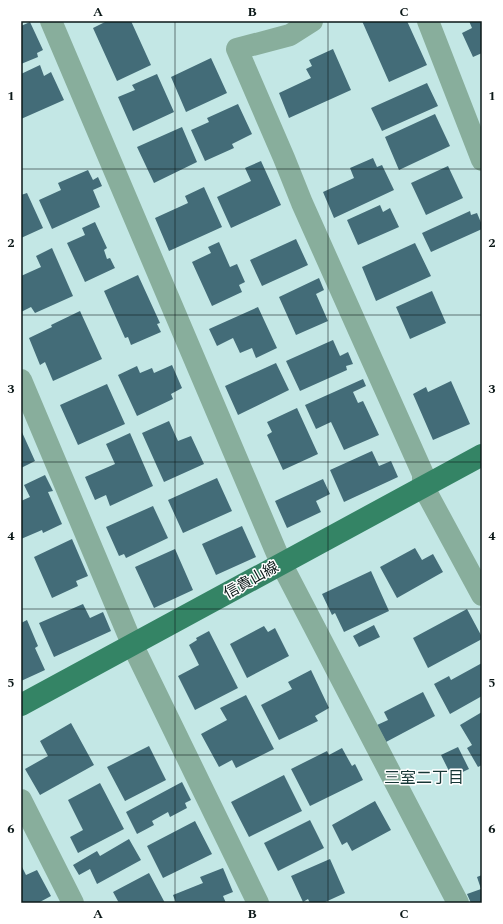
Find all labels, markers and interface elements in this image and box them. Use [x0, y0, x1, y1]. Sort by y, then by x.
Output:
text: A [93, 2, 103, 22]
text: B [247, 2, 257, 22]
text: C [399, 2, 409, 22]
text: 1 [7, 86, 15, 106]
text: 1 [488, 86, 496, 106]
text: 2 [7, 233, 15, 253]
text: 2 [488, 233, 496, 253]
text: 3 [7, 379, 15, 399]
text: 3 [488, 379, 496, 399]
text: 4 [7, 526, 15, 546]
text: 4 [488, 526, 496, 546]
street label: 信貴山線 [219, 556, 283, 605]
text: 5 [7, 673, 15, 693]
text: 5 [488, 673, 496, 693]
district label: 三室二丁目 [384, 766, 464, 790]
text: 6 [7, 819, 15, 839]
text: 6 [488, 819, 496, 839]
text: A [93, 904, 103, 924]
text: B [247, 904, 257, 924]
text: C [399, 904, 409, 924]

